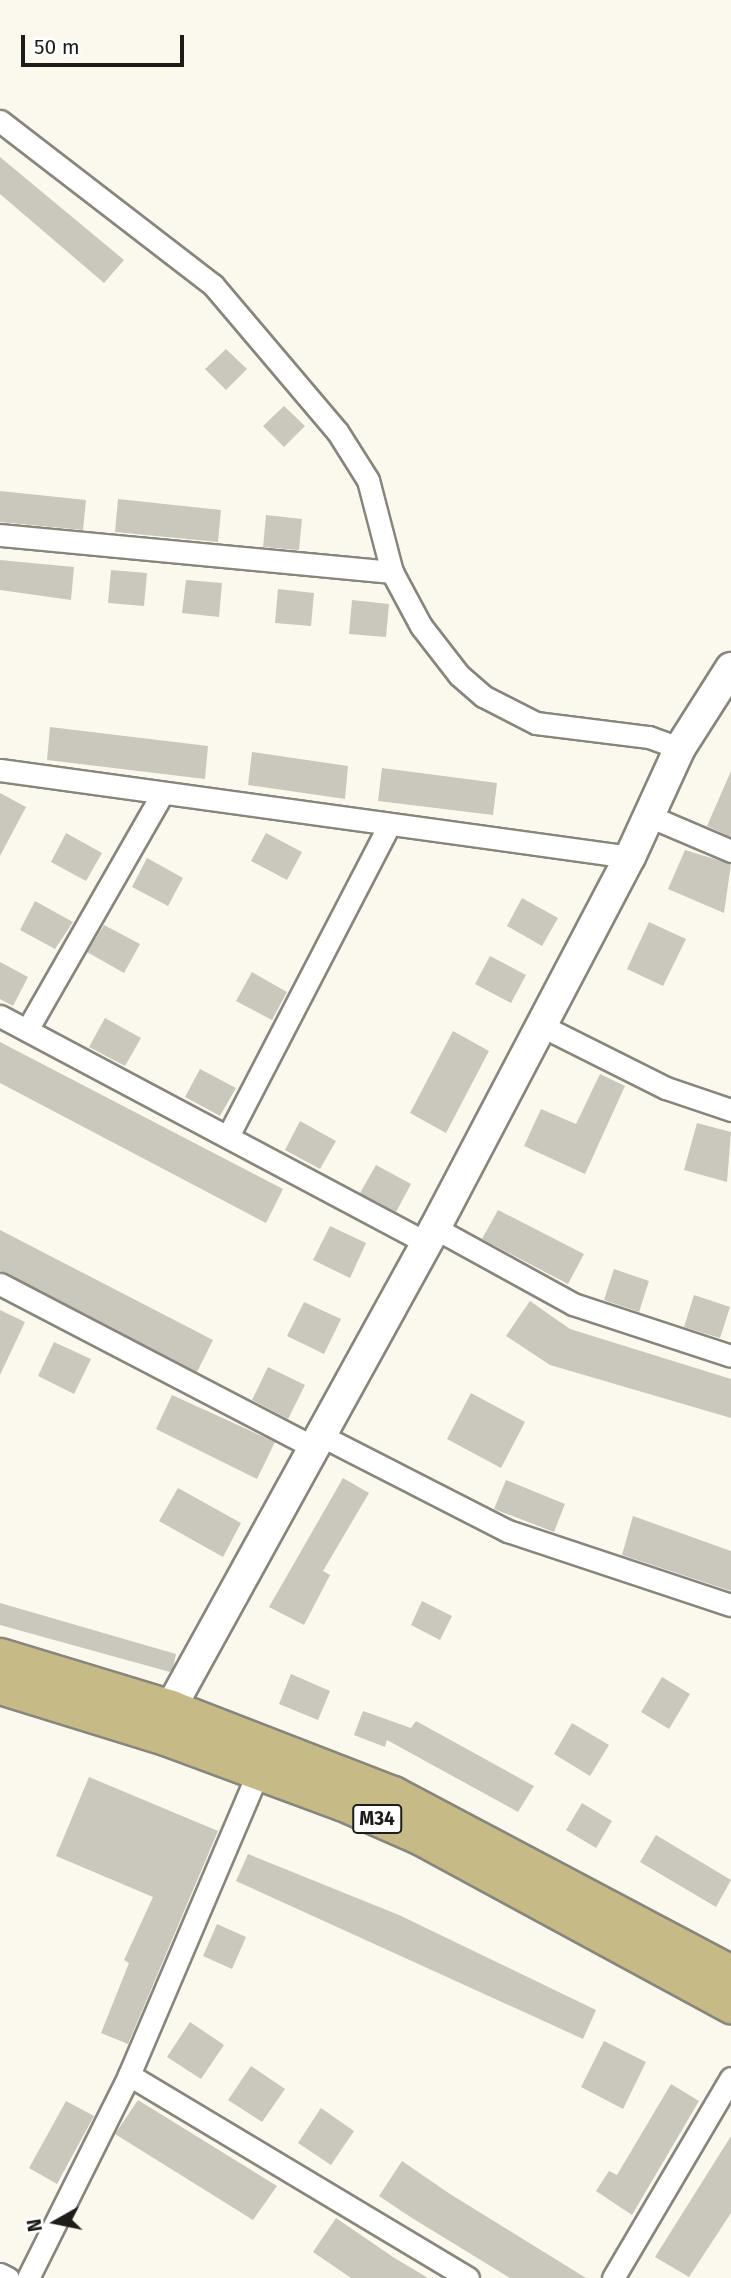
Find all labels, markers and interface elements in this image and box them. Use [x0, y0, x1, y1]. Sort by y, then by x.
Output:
scale bar [24, 21, 187, 65]
text: 50 m [34, 34, 80, 60]
road number: M34 [351, 1803, 403, 1834]
north arrow [21, 2187, 91, 2257]
text: N [22, 2217, 47, 2233]

